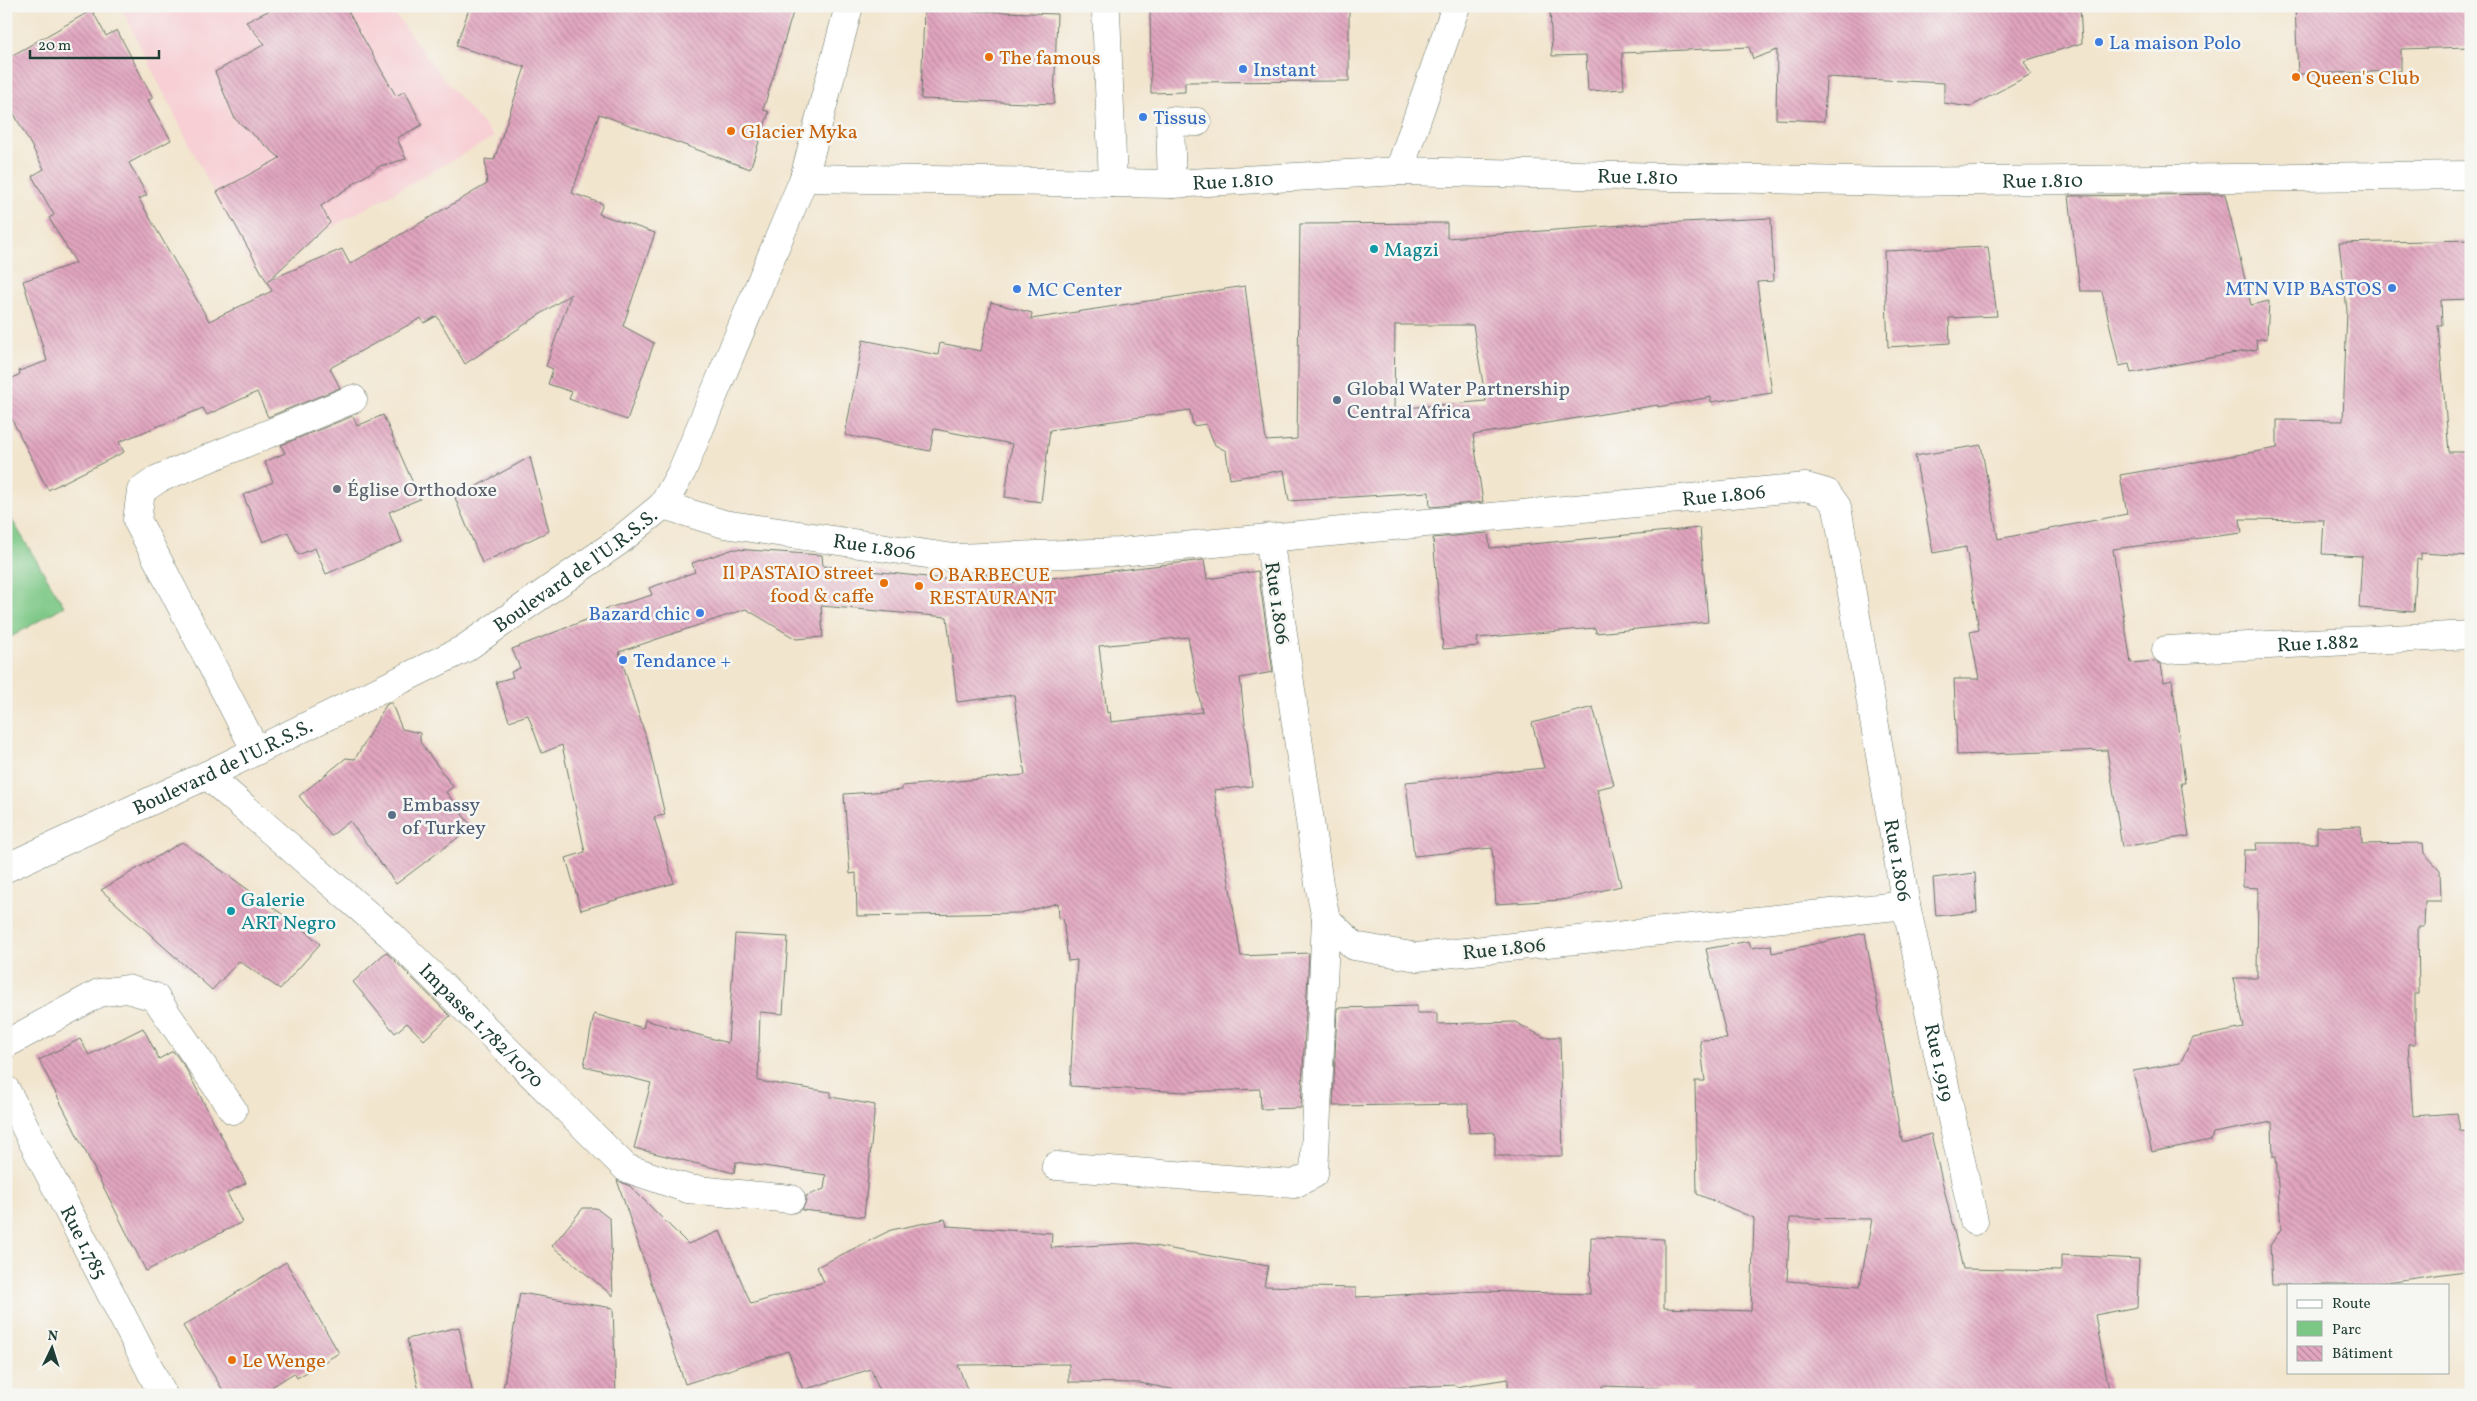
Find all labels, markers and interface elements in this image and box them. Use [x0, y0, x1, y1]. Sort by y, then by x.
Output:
scale bar [30, 28, 159, 60]
place label: La maison Polo [2109, 30, 2241, 58]
text: 20 m [38, 36, 71, 57]
marker: La maison Polo [2093, 36, 2105, 48]
place label: The famous [999, 45, 1101, 73]
marker: The famous [983, 51, 995, 63]
place label: Instant [1253, 57, 1317, 85]
marker: Instant [1237, 63, 1249, 75]
place label: Queen's Club [2306, 65, 2420, 93]
marker: Queen's Club [2290, 71, 2302, 83]
place label: Tissus [1153, 105, 1207, 133]
marker: Tissus [1137, 111, 1149, 123]
place label: Glacier Myka [741, 119, 858, 147]
marker: Glacier Myka [725, 125, 737, 137]
street label: Rue 1.810 [1597, 163, 1678, 193]
street label: Rue 1.810 [1192, 166, 1274, 199]
street label: Rue 1.810 [2002, 168, 2083, 197]
place label: Magzi [1384, 237, 1439, 265]
marker: Magzi [1368, 243, 1380, 255]
place label: MTN VIP BASTOS [2225, 276, 2382, 304]
place label: MC Center [1027, 277, 1122, 305]
marker: MTN VIP BASTOS [2386, 282, 2398, 294]
marker: MC Center [1011, 283, 1023, 295]
place label: Global Water Partnership Central Africa [1347, 376, 1570, 427]
marker: Global Water Partnership Central Africa [1331, 394, 1343, 406]
place label: Église Orthodoxe [347, 477, 497, 505]
street label: Rue 1.806 [1681, 479, 1767, 515]
marker: Église Orthodoxe [331, 483, 343, 495]
street label: Boulevard de l'U.R.S.S. [488, 503, 664, 640]
street label: Rue 1.806 [831, 528, 918, 568]
place label: Il PASTAIO street food & caffe [722, 560, 874, 611]
street label: Rue 1.806 [1256, 560, 1296, 647]
place label: O BARBECUE RESTAURANT [929, 562, 1057, 613]
marker: Il PASTAIO street food & caffe [878, 577, 890, 589]
marker: O BARBECUE RESTAURANT [913, 580, 925, 592]
place label: Bazard chic [589, 601, 690, 629]
marker: Bazard chic [694, 607, 706, 619]
street label: Rue 1.882 [2276, 629, 2360, 661]
place label: Tendance + [633, 648, 731, 676]
marker: Tendance + [617, 654, 629, 666]
street label: Boulevard de l'U.R.S.S. [129, 713, 318, 823]
place label: Embassy of Turkey [402, 792, 486, 843]
marker: Embassy of Turkey [386, 809, 398, 821]
street label: Rue 1.806 [1875, 817, 1917, 904]
place label: Galerie ART Negro [241, 887, 336, 938]
marker: Galerie ART Negro [225, 905, 237, 917]
street label: Rue 1.806 [1461, 932, 1547, 968]
street label: Impasse 1.782/1070 [412, 958, 550, 1095]
street label: Rue 1.919 [1916, 1021, 1960, 1105]
street label: Rue 1.785 [52, 1201, 113, 1285]
legend [2287, 1284, 2450, 1374]
text: Route [2332, 1294, 2371, 1315]
text: Parc [2332, 1320, 2361, 1341]
north arrow [28, 1324, 78, 1374]
text: N [47, 1327, 59, 1346]
text: Bâtiment [2332, 1344, 2393, 1365]
place label: Le Wenge [242, 1348, 326, 1376]
marker: Le Wenge [226, 1354, 238, 1366]

